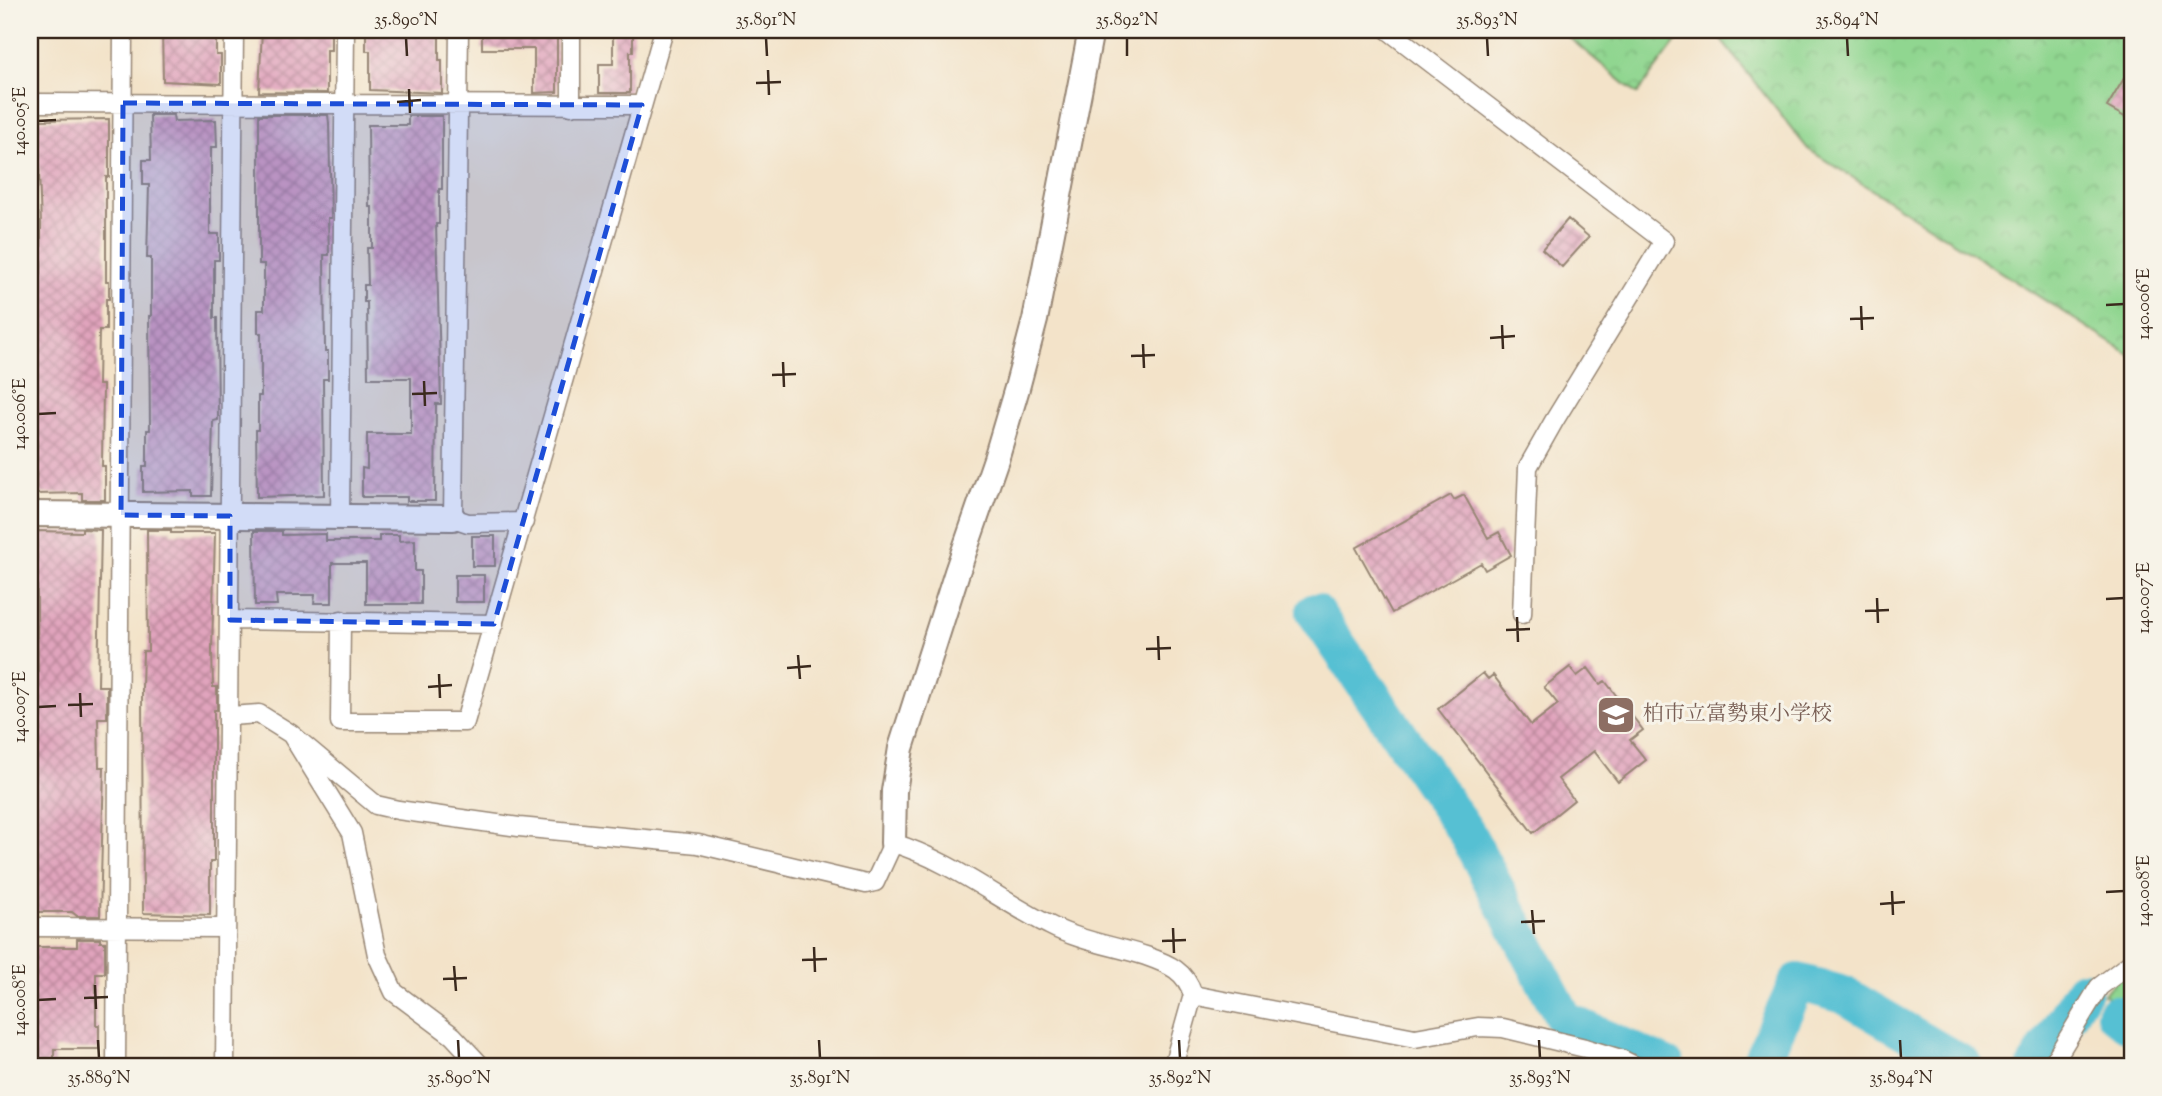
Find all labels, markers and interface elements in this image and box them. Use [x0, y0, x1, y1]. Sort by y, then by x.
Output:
text: 35.890°N [374, 8, 438, 34]
text: 35.891°N [736, 8, 796, 34]
text: 35.892°N [1096, 8, 1158, 34]
text: 35.893°N [1456, 8, 1518, 34]
text: 35.894°N [1815, 8, 1879, 34]
text: 140.005°E [8, 86, 34, 155]
text: 140.006°E [2132, 268, 2158, 340]
text: 140.006°E [8, 378, 34, 450]
text: 140.007°E [2132, 562, 2158, 634]
text: 140.007°E [8, 671, 34, 743]
school or university icon: 柏市立富勢東小学校 [1595, 694, 1637, 736]
place label: 柏市立富勢東小学校 [1643, 700, 1832, 730]
text: 140.008°E [2132, 855, 2158, 927]
text: 140.008°E [8, 964, 34, 1036]
text: 35.889°N [67, 1066, 131, 1092]
text: 35.890°N [427, 1066, 491, 1092]
text: 35.891°N [790, 1066, 850, 1092]
text: 35.892°N [1149, 1066, 1211, 1092]
text: 35.893°N [1509, 1066, 1571, 1092]
text: 35.894°N [1869, 1066, 1933, 1092]

